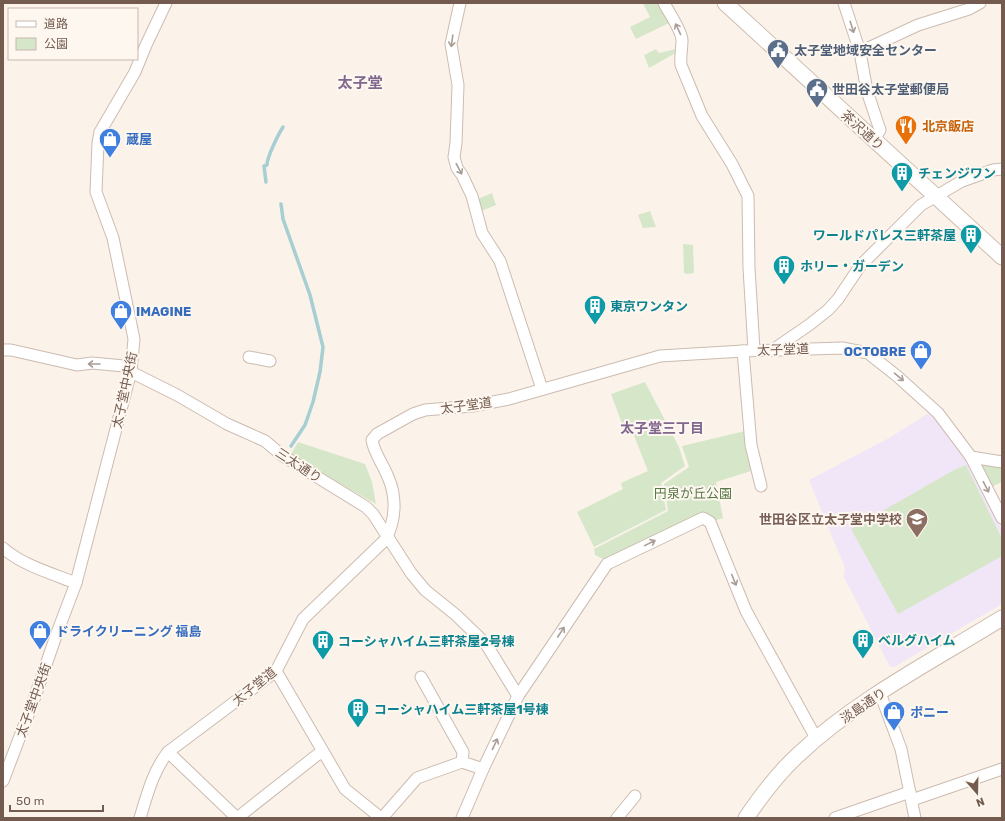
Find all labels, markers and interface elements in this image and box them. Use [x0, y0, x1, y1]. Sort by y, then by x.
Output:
legend [8, 8, 138, 60]
text: 道路 [44, 17, 68, 31]
one-way arrow [849, 21, 856, 34]
one-way arrow [674, 24, 681, 36]
one-way arrow [448, 34, 456, 47]
text: 公園 [44, 37, 68, 51]
public building icon: 太子堂地域安全センター [765, 37, 791, 70]
place label: 太子堂地域安全センター [794, 43, 937, 58]
district label: 太子堂 [337, 74, 383, 92]
public building icon: 世田谷太子堂郵便局 [804, 76, 830, 109]
place label: 世田谷太子堂郵便局 [832, 82, 949, 97]
street label: 茶沢通り [838, 107, 887, 153]
restaurant icon: 北京飯店 [893, 113, 919, 146]
place label: 北京飯店 [922, 119, 974, 134]
shop icon: 蔵屋 [97, 126, 123, 159]
place label: 蔵屋 [126, 132, 152, 147]
building icon: チェンジワン [889, 160, 915, 193]
one-way arrow [456, 163, 463, 175]
place label: チェンジワン [918, 166, 996, 181]
building icon: ワールドパレス三軒茶屋 [958, 222, 984, 255]
place label: ワールドパレス三軒茶屋 [813, 228, 956, 243]
building icon: ホリー・ガーデン [771, 253, 797, 286]
place label: ホリー・ガーデン [800, 259, 904, 274]
building icon: 東京ワンタン [582, 293, 608, 326]
shop icon: IMAGINE [108, 298, 134, 331]
place label: 東京ワンタン [610, 299, 688, 314]
place label: IMAGINE [136, 304, 191, 319]
shop icon: OCTOBRE [908, 338, 934, 371]
street label: 太子堂道 [757, 341, 809, 358]
place label: OCTOBRE [844, 344, 906, 359]
street label: 太子堂中央街 [109, 350, 140, 430]
one-way arrow [87, 360, 100, 368]
one-way arrow [894, 373, 904, 382]
street label: 太子堂道 [439, 394, 493, 417]
district label: 太子堂三丁目 [620, 420, 704, 437]
street label: 三太通り [273, 445, 325, 486]
one-way arrow [983, 481, 991, 493]
park label: 円泉が丘公園 [654, 486, 732, 501]
school or university icon: 世田谷区立太子堂中学校 [904, 506, 930, 539]
place label: 世田谷区立太子堂中学校 [759, 512, 902, 527]
one-way arrow [644, 539, 656, 546]
one-way arrow [730, 574, 738, 586]
shop icon: ドライクリーニング 福島 [27, 618, 53, 651]
place label: ドライクリーニング 福島 [56, 624, 202, 639]
one-way arrow [557, 627, 565, 638]
building icon: ベルグハイム [850, 627, 876, 660]
building icon: コーシャハイム三軒茶屋2号棟 [310, 628, 336, 661]
place label: ベルグハイム [878, 633, 955, 648]
place label: コーシャハイム三軒茶屋2号棟 [338, 634, 515, 649]
street label: 太子堂中央街 [13, 661, 54, 739]
street label: 太子堂道 [229, 664, 279, 709]
street label: 淡島通り [838, 685, 889, 726]
building icon: コーシャハイム三軒茶屋1号棟 [345, 696, 371, 729]
shop icon: ポニー [881, 699, 907, 732]
place label: コーシャハイム三軒茶屋1号棟 [374, 702, 549, 717]
place label: ポニー [910, 705, 949, 720]
one-way arrow [492, 738, 499, 750]
north arrow [957, 773, 997, 813]
scale bar [10, 787, 103, 813]
text: 50 m [16, 794, 44, 808]
text: N [974, 794, 986, 809]

